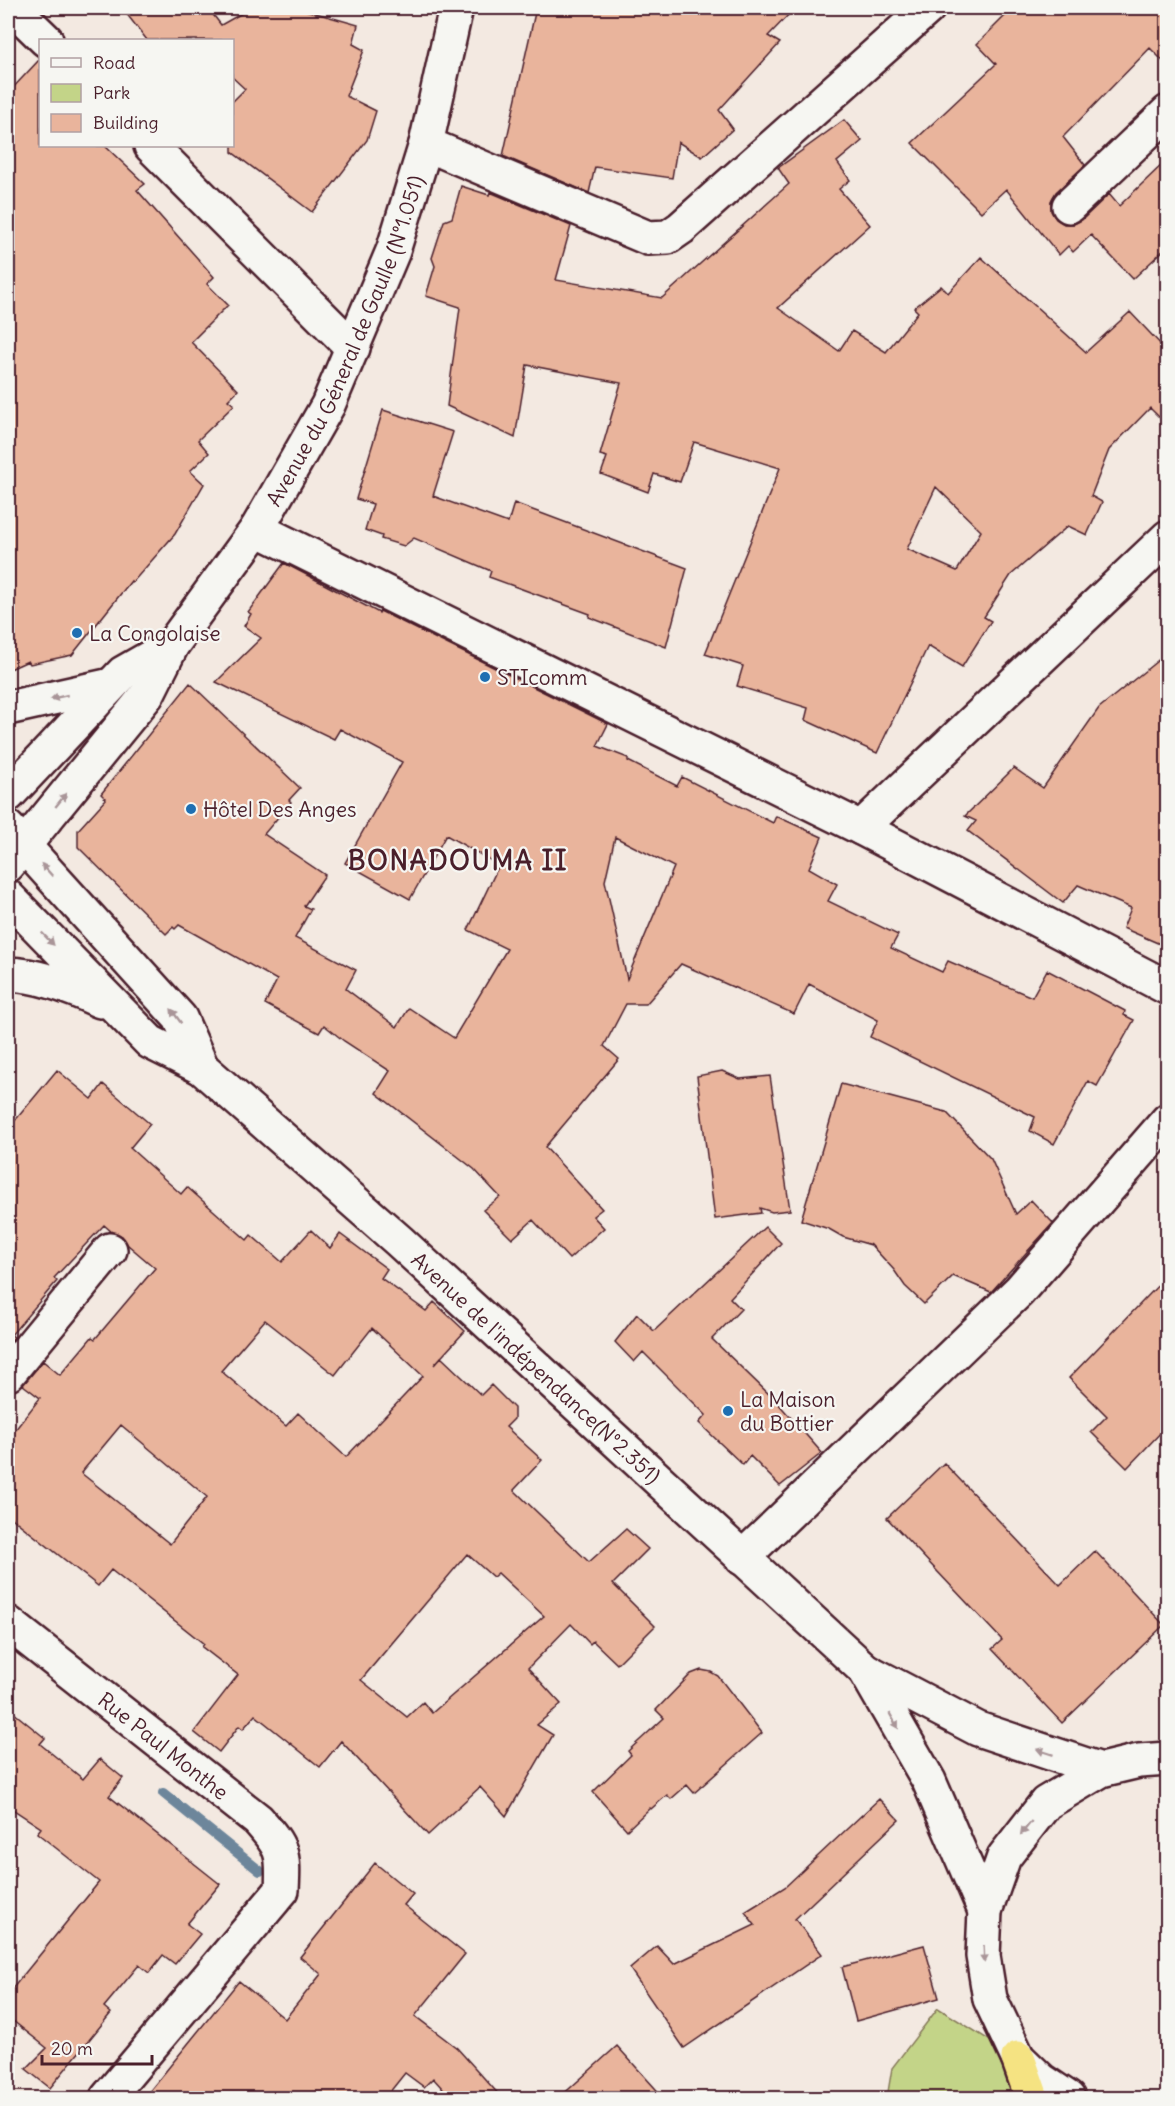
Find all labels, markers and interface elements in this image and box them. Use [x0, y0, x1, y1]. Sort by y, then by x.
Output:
legend [39, 39, 234, 147]
text: Road [93, 51, 136, 74]
text: Park [93, 81, 130, 104]
text: Building [93, 111, 158, 134]
street label: Avenue du Géneral de Gaulle (N°1.051) [260, 172, 429, 511]
place label: La Congolaise [89, 620, 221, 647]
marker: La Congolaise [70, 626, 84, 640]
place label: STIcomm [497, 664, 587, 691]
marker: STIcomm [478, 670, 492, 684]
one-way arrow [50, 693, 69, 703]
one-way arrow [54, 793, 67, 808]
place label: Hôtel Des Anges [203, 796, 357, 823]
marker: Hôtel Des Anges [184, 802, 198, 816]
district label: BONADOUMA II [348, 843, 568, 877]
one-way arrow [40, 863, 54, 878]
one-way arrow [41, 932, 55, 947]
one-way arrow [170, 1008, 182, 1024]
street label: Avenue de l'indépendance(N°2.351) [406, 1246, 667, 1489]
place label: La Maison du Bottier [740, 1386, 835, 1437]
marker: La Maison du Bottier [721, 1404, 735, 1418]
street label: Rue Paul Monthe [93, 1686, 234, 1805]
one-way arrow [889, 1713, 900, 1729]
one-way arrow [1036, 1746, 1054, 1756]
one-way arrow [1020, 1820, 1033, 1836]
one-way arrow [979, 1944, 988, 1963]
scale bar [42, 2028, 152, 2066]
text: 20 m [51, 2037, 93, 2060]

